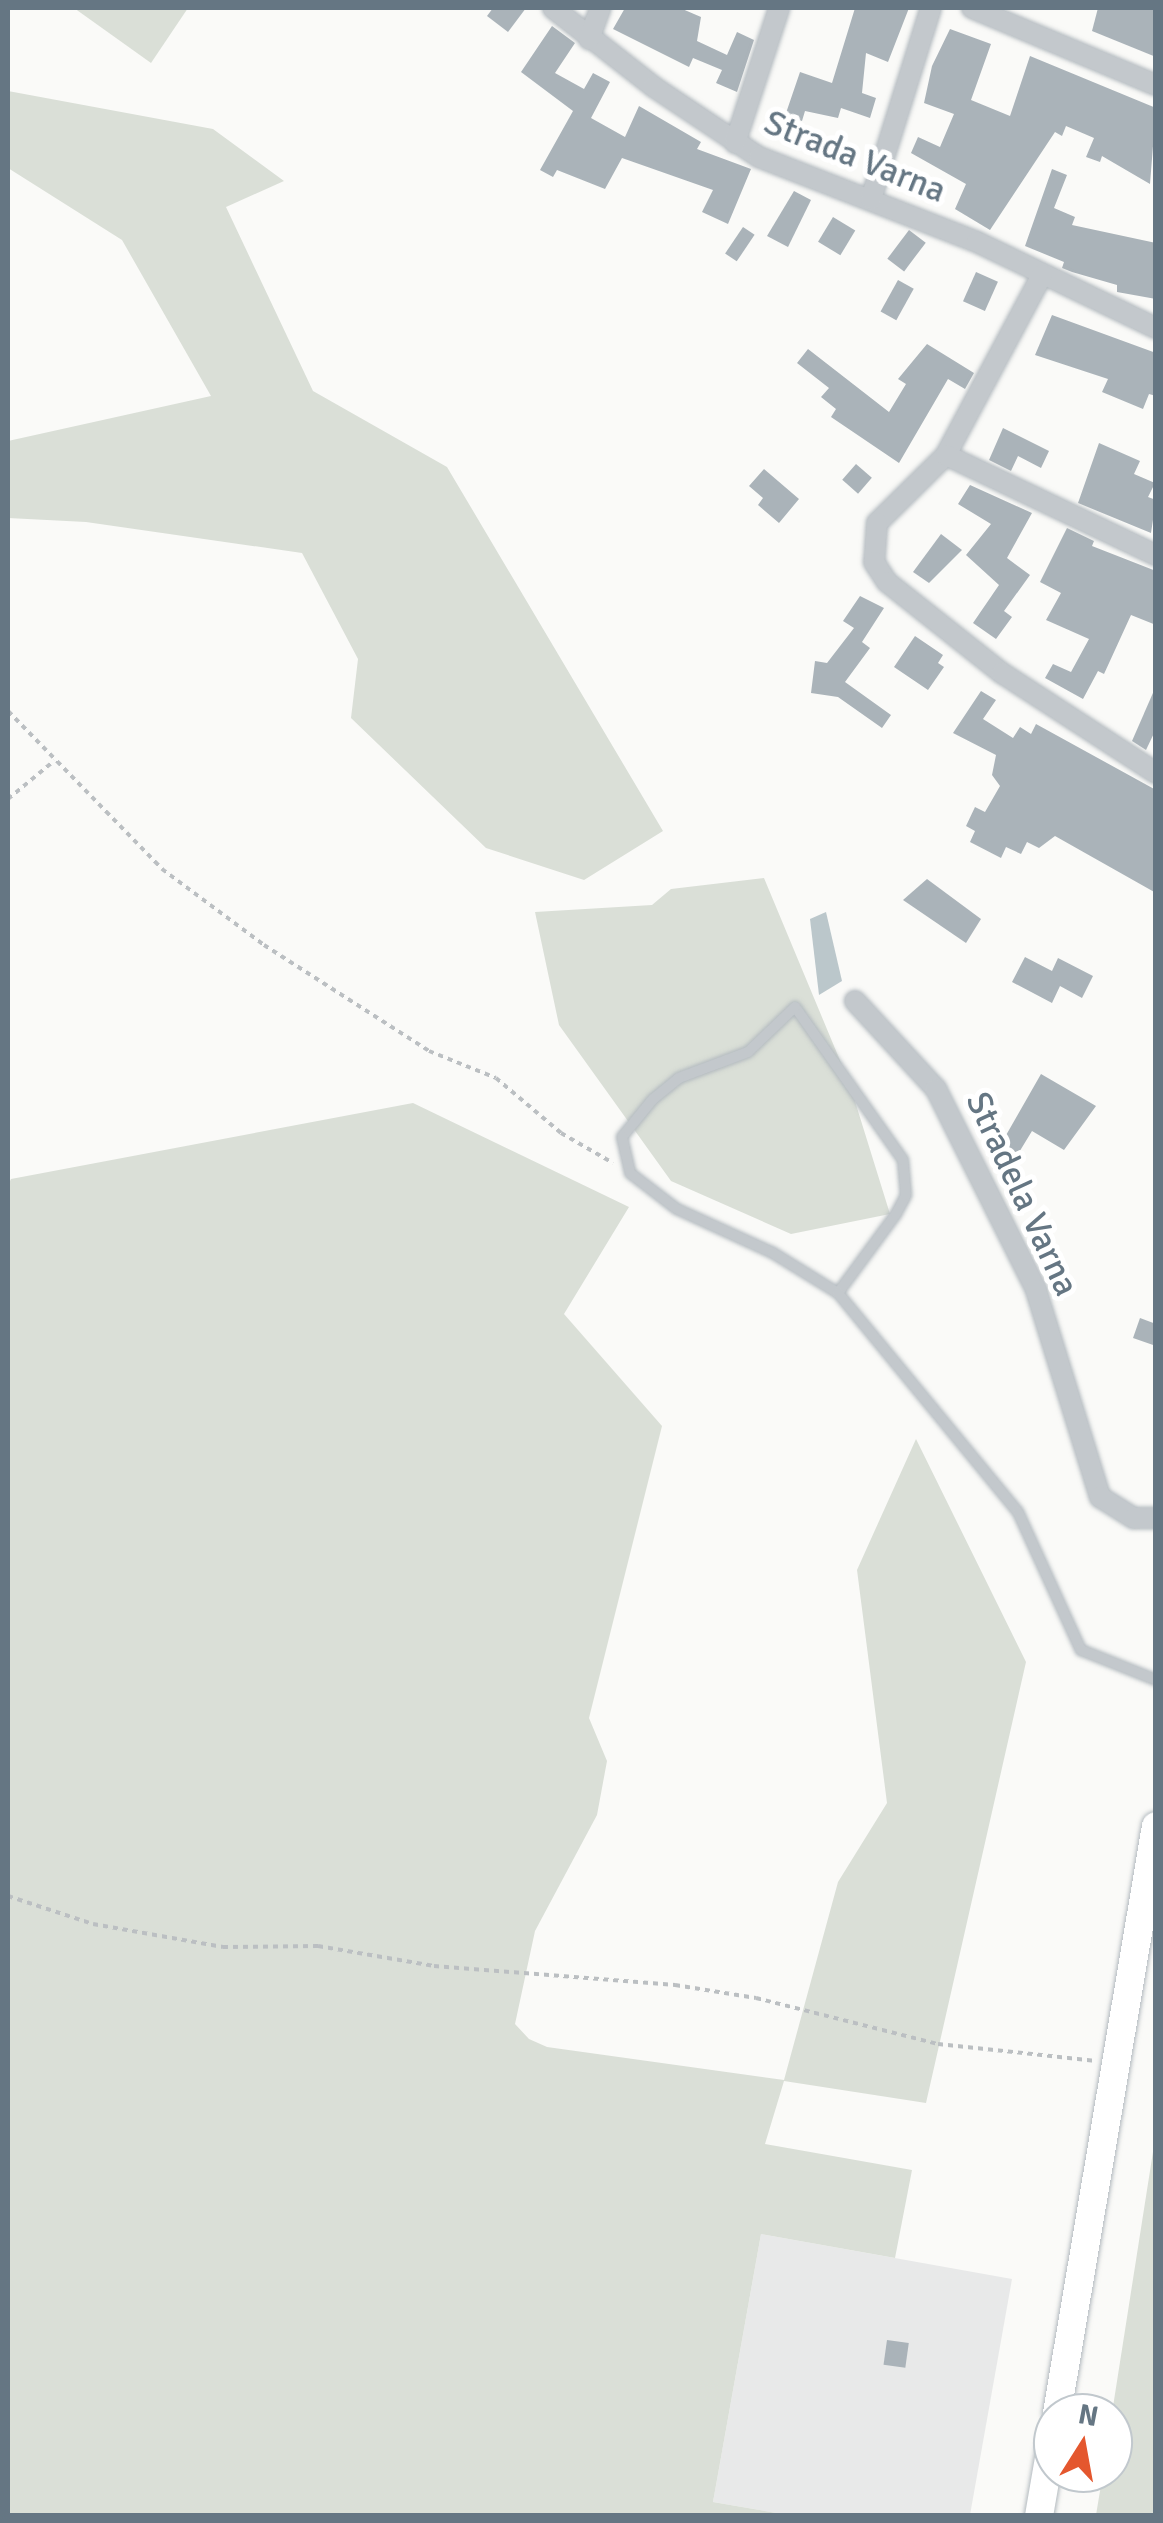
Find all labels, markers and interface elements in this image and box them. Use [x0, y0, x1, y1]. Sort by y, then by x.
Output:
street label: Strada Varna [758, 102, 952, 212]
street label: Stradela Varna [956, 1085, 1088, 1303]
north arrow [1033, 2393, 1133, 2493]
text: N [1076, 2397, 1101, 2434]

